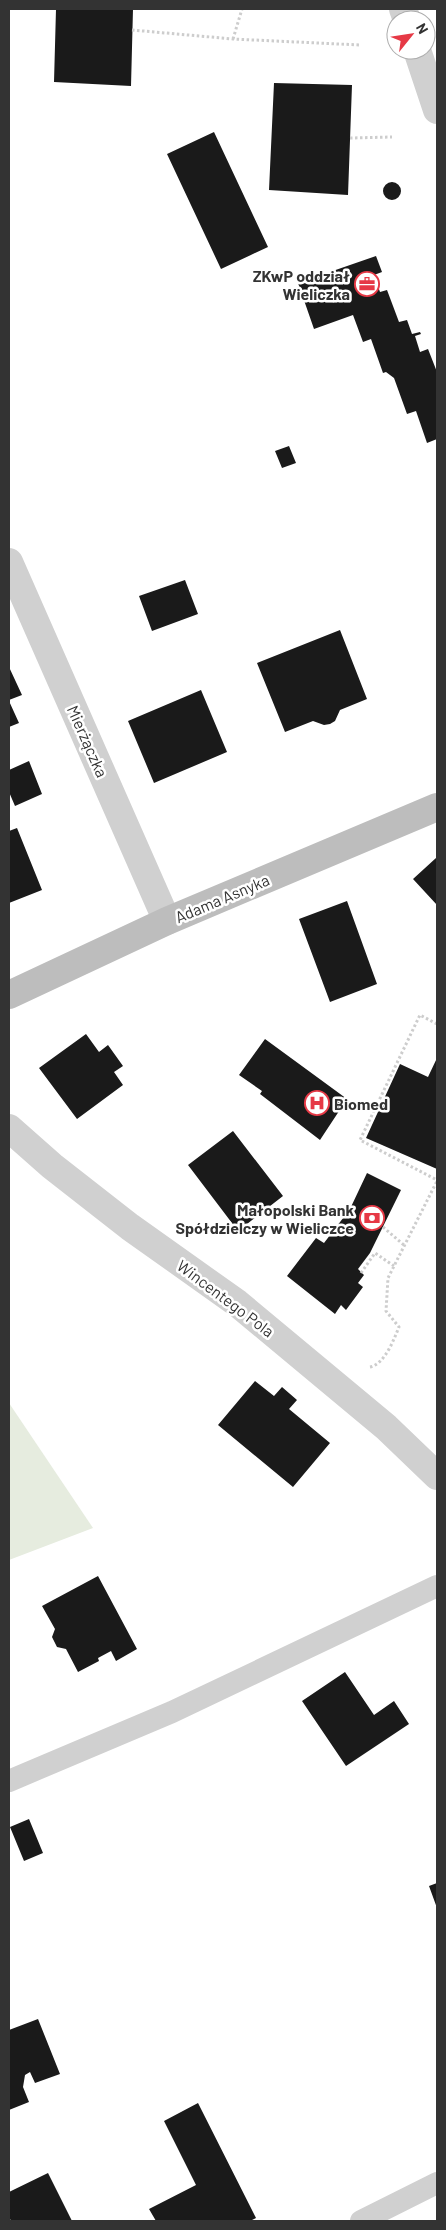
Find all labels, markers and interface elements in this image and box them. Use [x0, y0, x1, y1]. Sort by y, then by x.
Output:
north arrow [386, 10, 436, 60]
text: N [413, 20, 432, 37]
place label: ZKwP oddział Wieliczka [253, 266, 350, 303]
office icon: ZKwP oddział Wieliczka [354, 271, 380, 297]
street label: Mierżączka [64, 702, 112, 780]
street label: Adama Asnyka [172, 870, 272, 926]
hospital icon: Biomed [304, 1090, 330, 1116]
place label: Biomed [334, 1094, 388, 1113]
place label: Małopolski Bank Spółdzielczy w Wieliczce [175, 1200, 354, 1237]
bank icon: Małopolski Bank Spółdzielczy w Wieliczce [359, 1205, 385, 1231]
street label: Wincentego Pola [174, 1255, 278, 1341]

